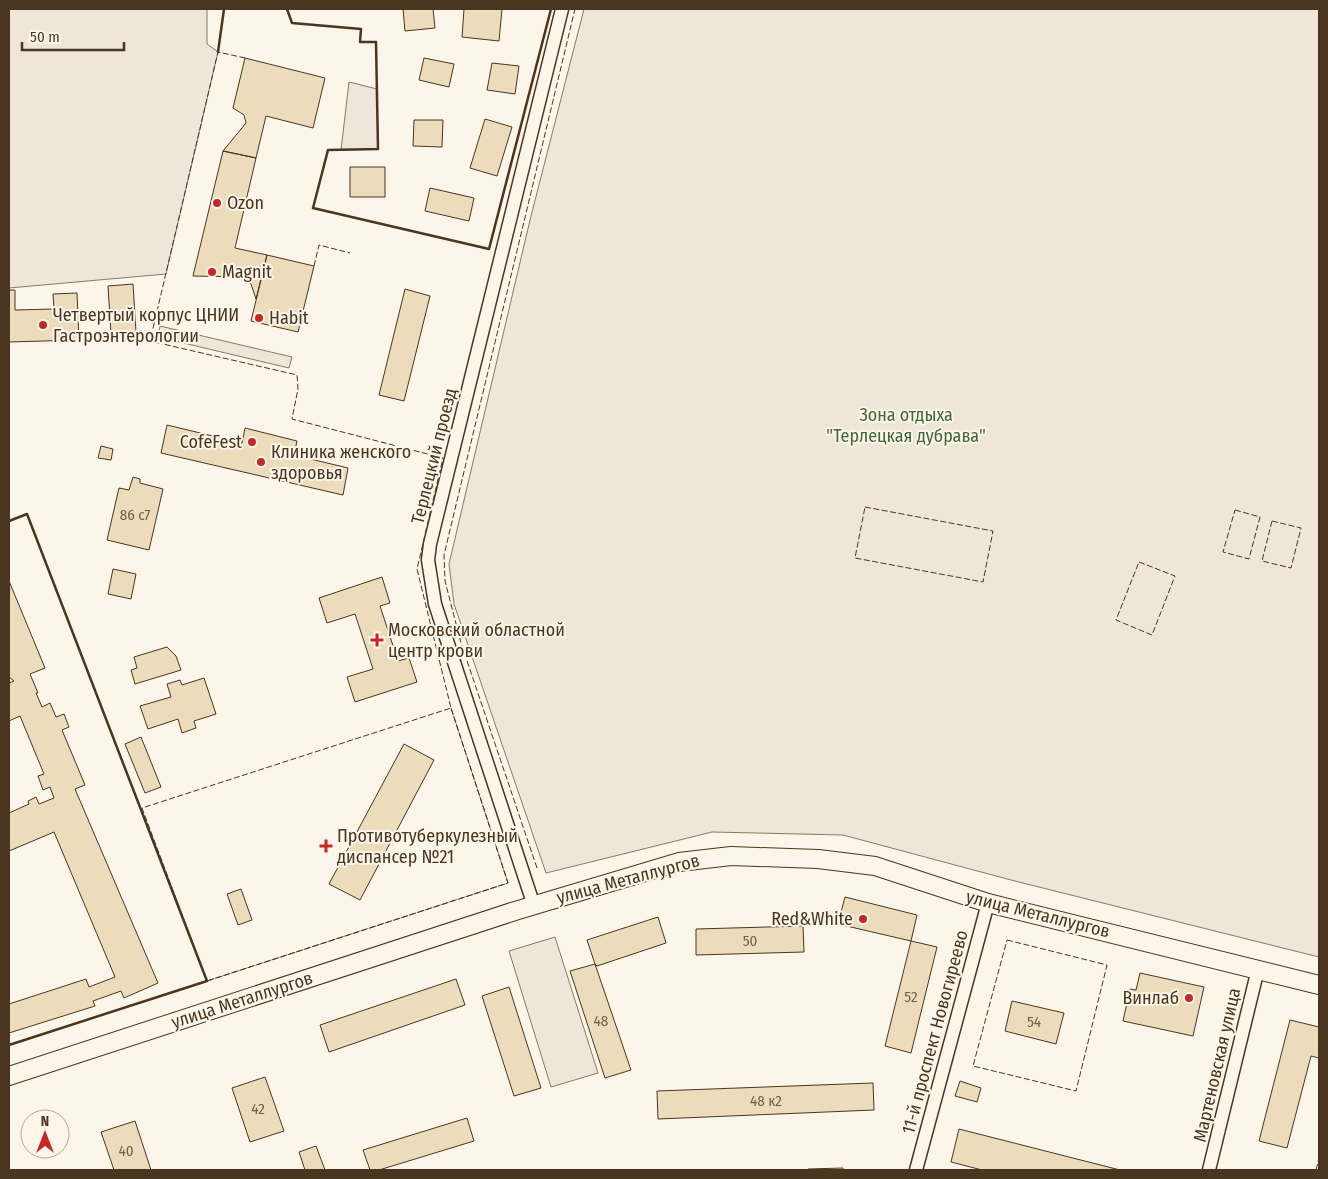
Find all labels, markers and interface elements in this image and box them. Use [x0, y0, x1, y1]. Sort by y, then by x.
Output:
scale bar [22, 20, 125, 52]
text: 50 m [30, 28, 60, 46]
place label: Ozon [227, 192, 264, 214]
marker: Ozon [211, 197, 223, 209]
place label: Magnit [222, 261, 272, 283]
marker: Magnit [206, 266, 218, 278]
place label: Четвертый корпус ЦНИИ Гастроэнтерологии [53, 304, 239, 347]
place label: Habit [269, 307, 309, 329]
marker: Habit [253, 312, 265, 324]
marker: Четвертый корпус ЦНИИ Гастроэнтерологии [37, 319, 49, 331]
street label: Терлецкий проезд [406, 386, 462, 526]
park label: Зона отдыха "Терлецкая дубрава" [826, 404, 986, 447]
place label: CofeFest [180, 431, 242, 453]
marker: CofeFest [246, 436, 258, 448]
place label: Клиника женского здоровья [271, 441, 411, 484]
marker: Клиника женского здоровья [255, 456, 267, 468]
house number: 86 с7 [120, 506, 150, 524]
place label: Московский областной центр крови [388, 619, 565, 662]
marker: Московский областной центр крови [370, 633, 384, 647]
place label: Противотуберкулезный диспансер №21 [337, 825, 518, 868]
marker: Противотуберкулезный диспансер №21 [319, 839, 333, 853]
street label: улица Металлургов [554, 849, 702, 909]
street label: улица Металлургов [964, 886, 1112, 942]
place label: Red&White [771, 908, 853, 930]
marker: Red&White [857, 913, 869, 925]
street label: 11-й проспект Новогиреево [897, 928, 973, 1136]
house number: 50 [743, 932, 757, 950]
street label: улица Металлургов [169, 967, 315, 1033]
street label: Мартеновская улица [1189, 986, 1245, 1144]
place label: Винлаб [1122, 987, 1179, 1009]
house number: 52 [904, 988, 918, 1006]
marker: Винлаб [1183, 992, 1195, 1004]
house number: 48 [594, 1012, 608, 1030]
house number: 54 [1027, 1013, 1041, 1031]
house number: 48 к2 [750, 1092, 782, 1110]
house number: 42 [251, 1100, 265, 1118]
north arrow [20, 1109, 70, 1159]
text: N [41, 1113, 49, 1130]
house number: 40 [118, 1142, 134, 1160]

